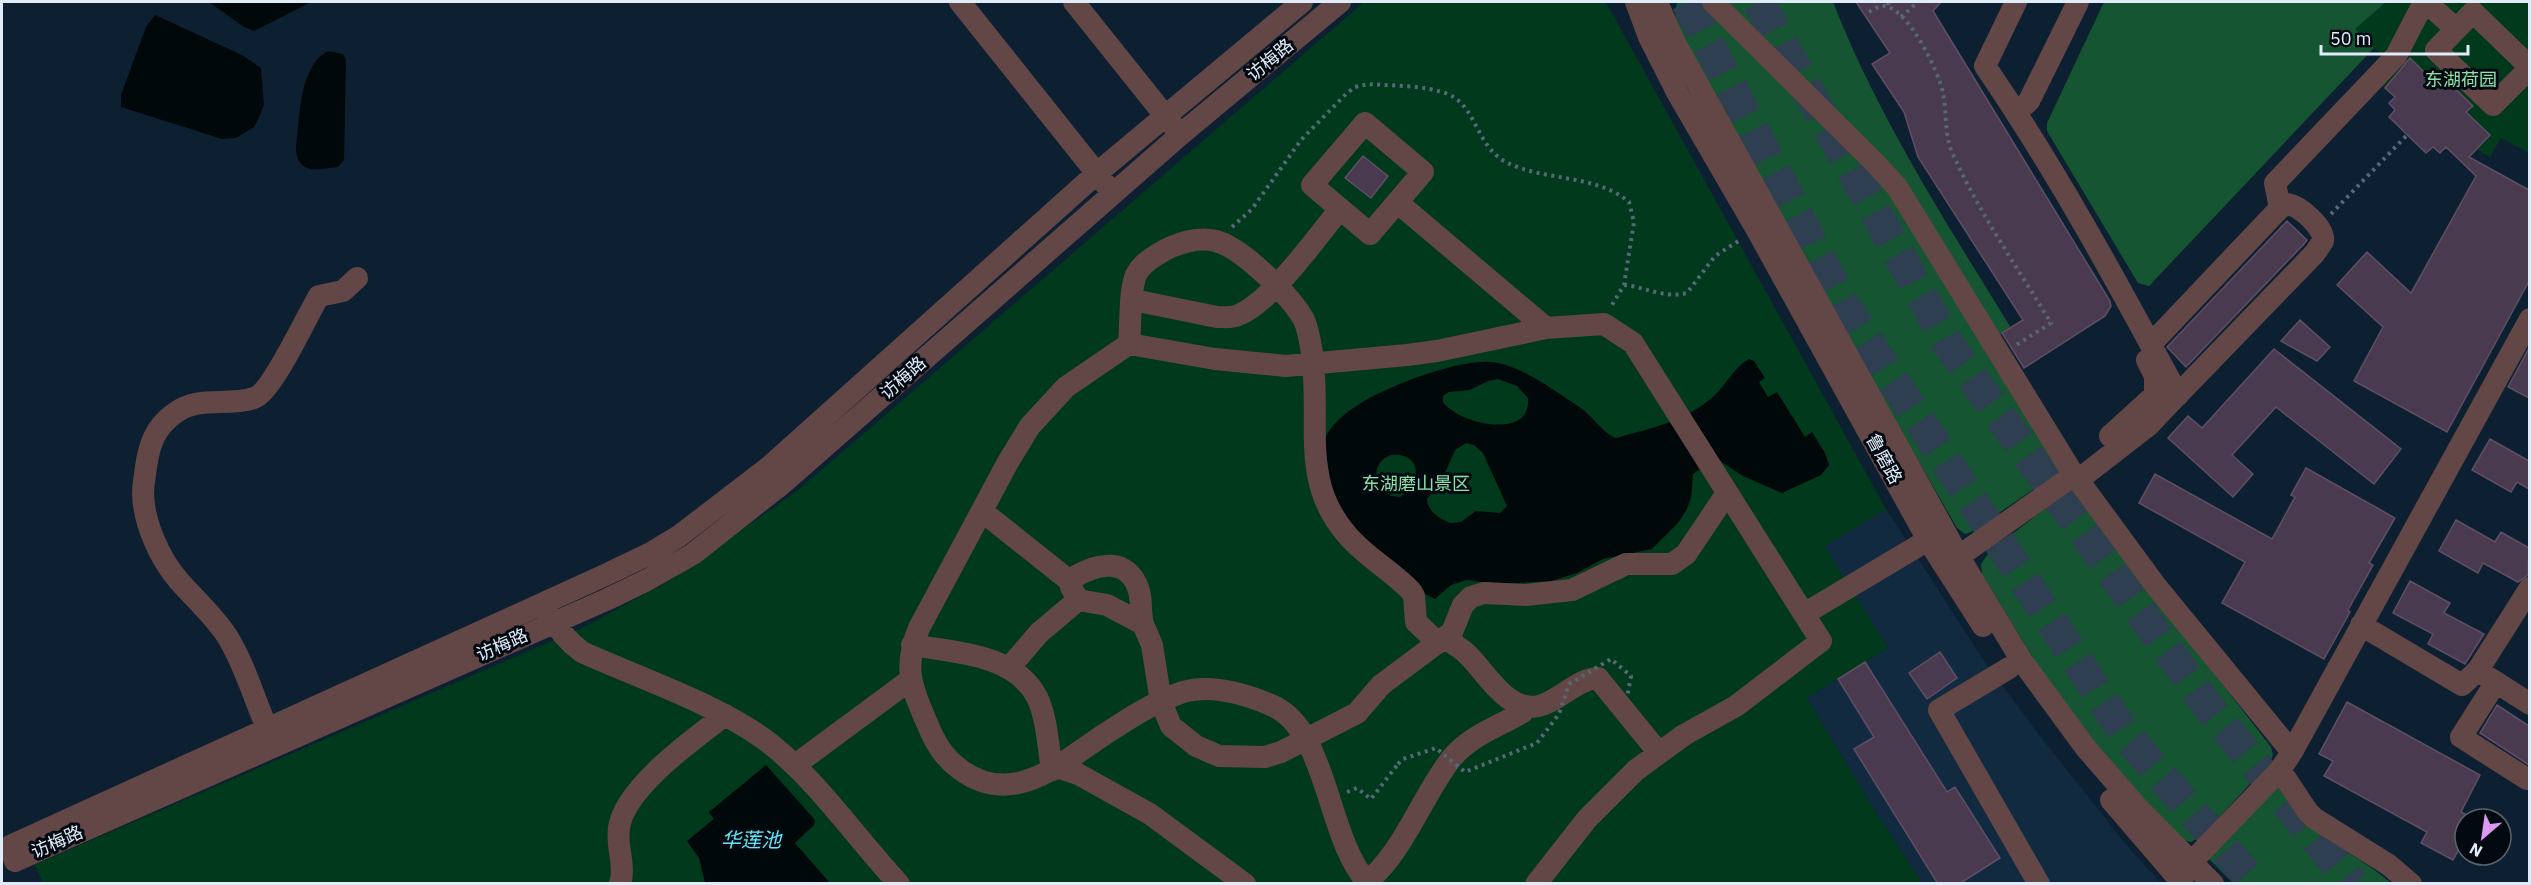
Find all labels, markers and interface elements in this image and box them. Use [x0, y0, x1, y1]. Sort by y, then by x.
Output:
scale bar [2321, 18, 2468, 56]
text: 50 m [2330, 27, 2372, 50]
street label: 访梅路 [1242, 33, 1298, 86]
park label: 东湖荷园 [2425, 68, 2497, 91]
street label: 访梅路 [875, 351, 930, 404]
street label: 鲁磨路 [1861, 430, 1908, 488]
park label: 东湖磨山景区 [1362, 472, 1470, 495]
street label: 访梅路 [472, 623, 531, 666]
north arrow [2453, 807, 2513, 867]
street label: 访梅路 [27, 820, 86, 863]
water label: 华莲池 [721, 826, 783, 853]
text: N [2466, 839, 2486, 862]

